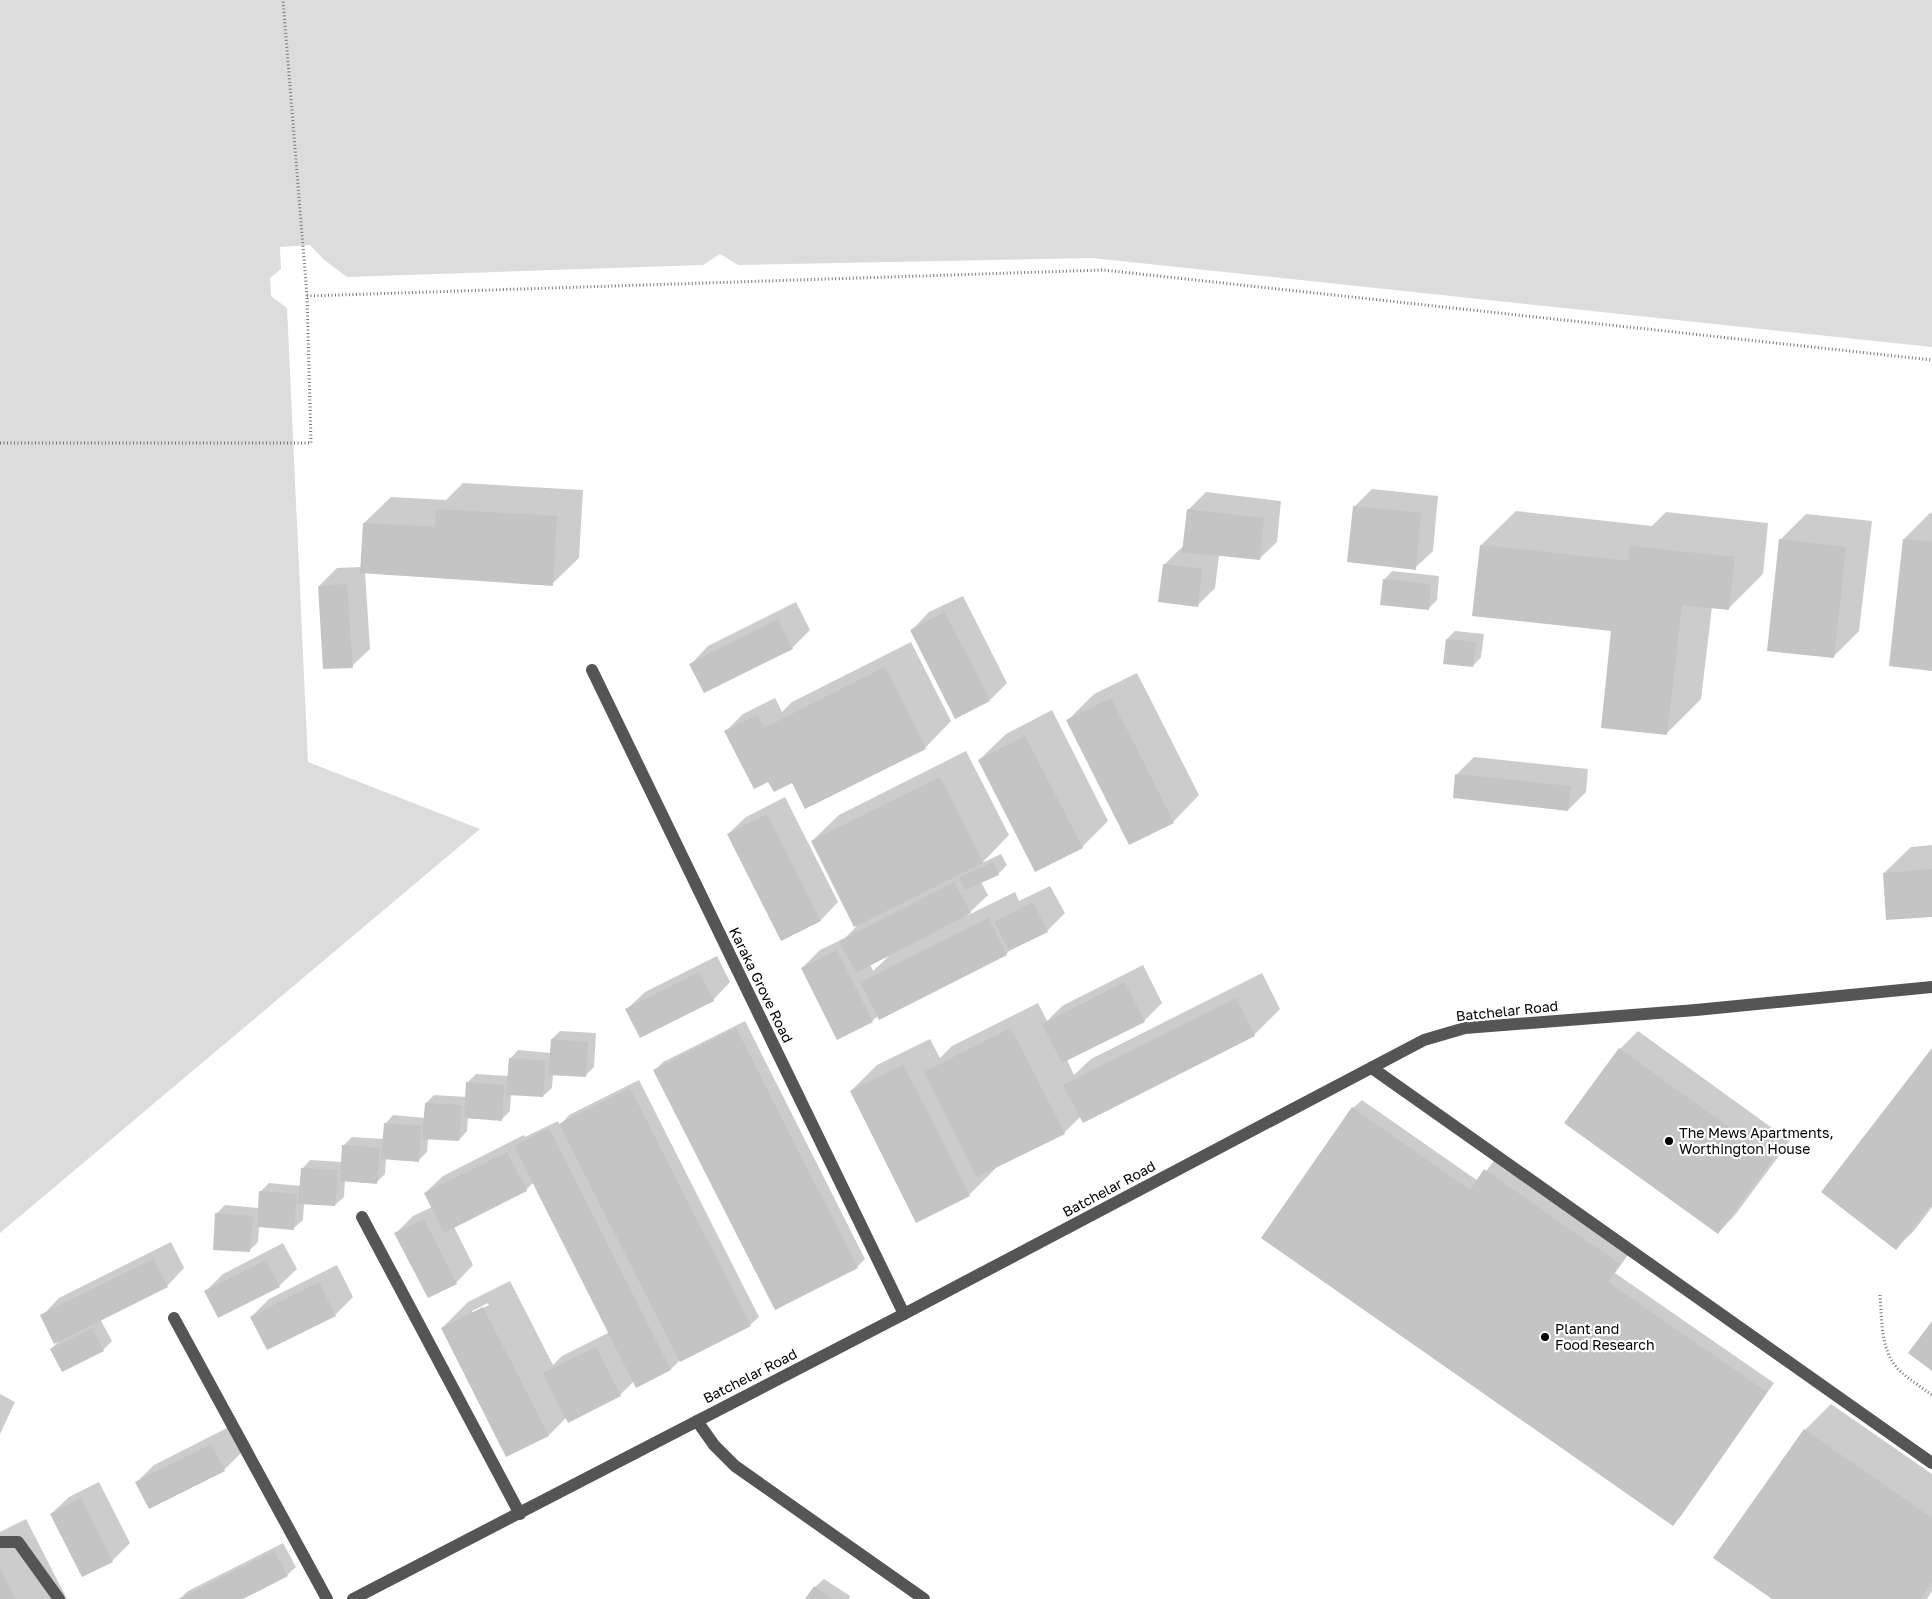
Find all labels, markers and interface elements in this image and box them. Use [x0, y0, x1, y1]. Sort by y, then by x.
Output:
street label: Karaka Grove Road [726, 924, 797, 1045]
street label: Batchelar Road [1455, 997, 1559, 1024]
place label: The Mews Apartments, Worthington House [1679, 1124, 1834, 1157]
marker: The Mews Apartments, Worthington House [1663, 1135, 1675, 1147]
street label: Batchelar Road [1059, 1157, 1158, 1220]
place label: Plant and Food Research [1555, 1320, 1655, 1353]
marker: Plant and Food Research [1539, 1331, 1551, 1343]
street label: Batchelar Road [700, 1345, 799, 1406]

